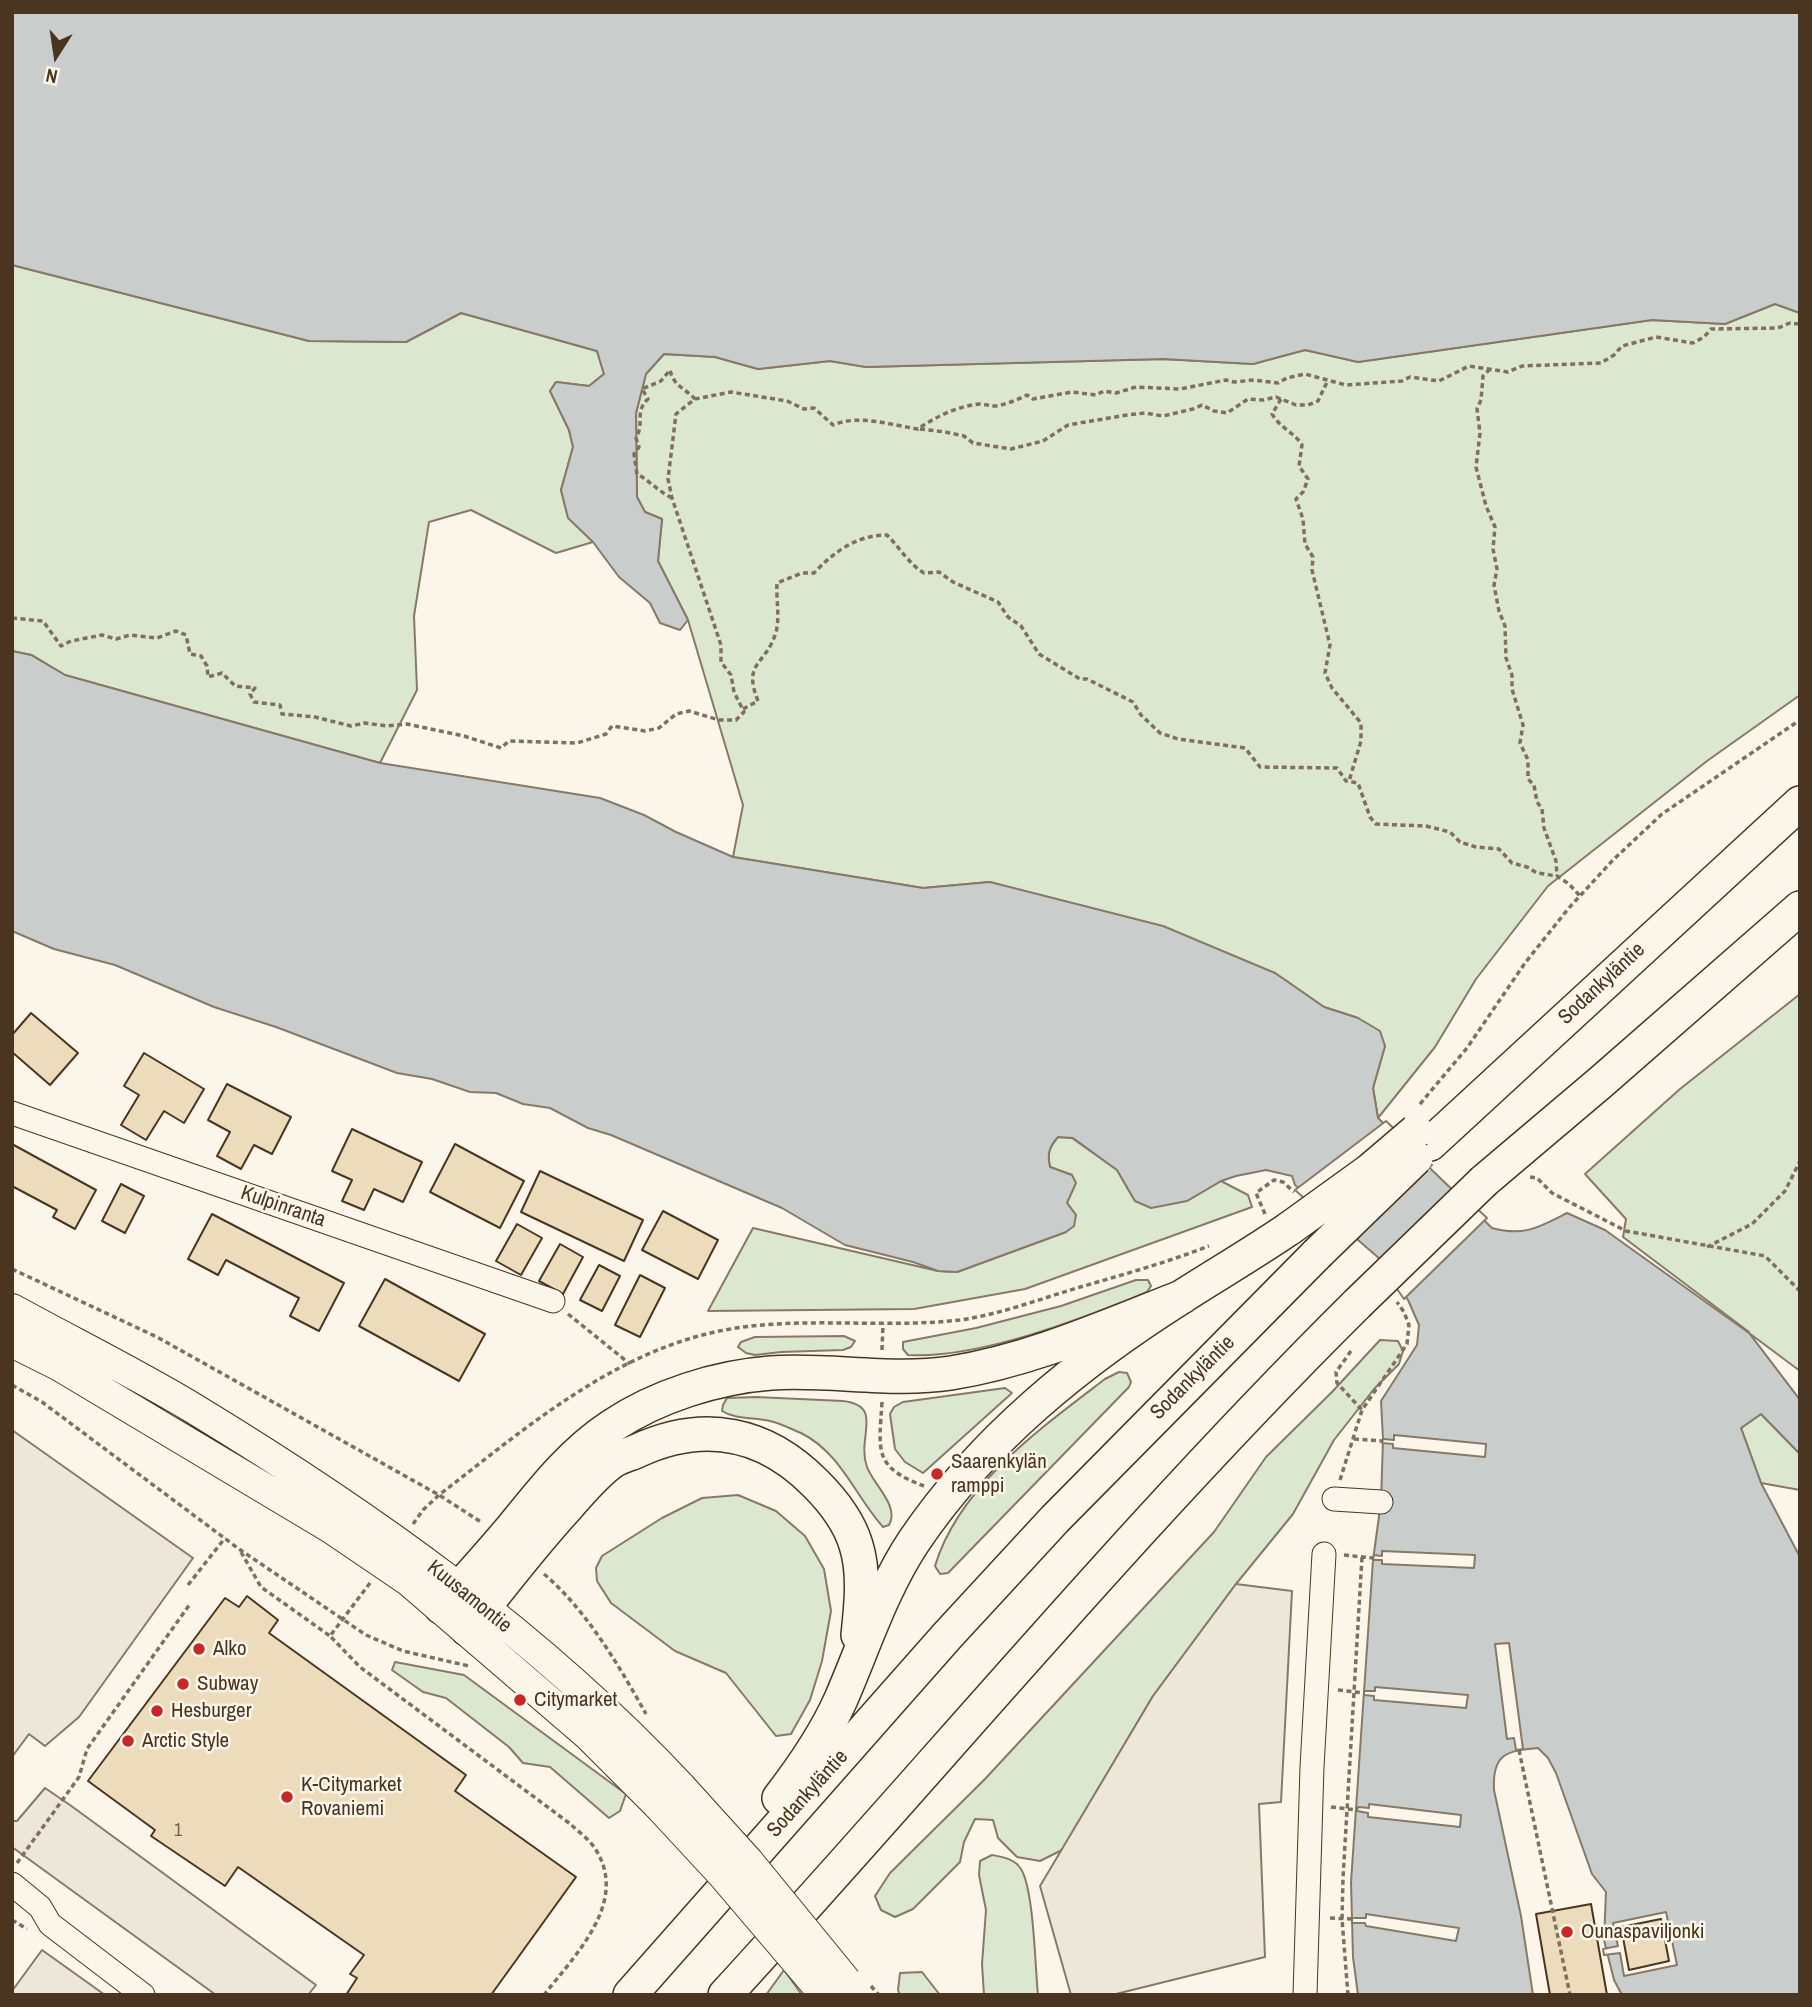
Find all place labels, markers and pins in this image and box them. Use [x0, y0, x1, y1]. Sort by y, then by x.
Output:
place label: Saarenkylän ramppi [951, 1449, 1047, 1499]
marker: Saarenkylän ramppi [929, 1466, 945, 1482]
place label: Alko [213, 1636, 246, 1662]
marker: Alko [191, 1641, 207, 1657]
place label: Subway [197, 1671, 258, 1697]
marker: Subway [175, 1676, 191, 1692]
place label: Citymarket [534, 1687, 617, 1713]
marker: Citymarket [512, 1692, 528, 1708]
place label: Hesburger [171, 1698, 251, 1724]
marker: Hesburger [149, 1703, 165, 1719]
place label: Arctic Style [142, 1728, 229, 1754]
marker: Arctic Style [120, 1733, 136, 1749]
place label: K-Citymarket Rovaniemi [301, 1772, 401, 1822]
marker: K-Citymarket Rovaniemi [279, 1789, 295, 1805]
place label: Ounaspaviljonki [1581, 1919, 1704, 1945]
marker: Ounaspaviljonki [1559, 1924, 1575, 1940]

